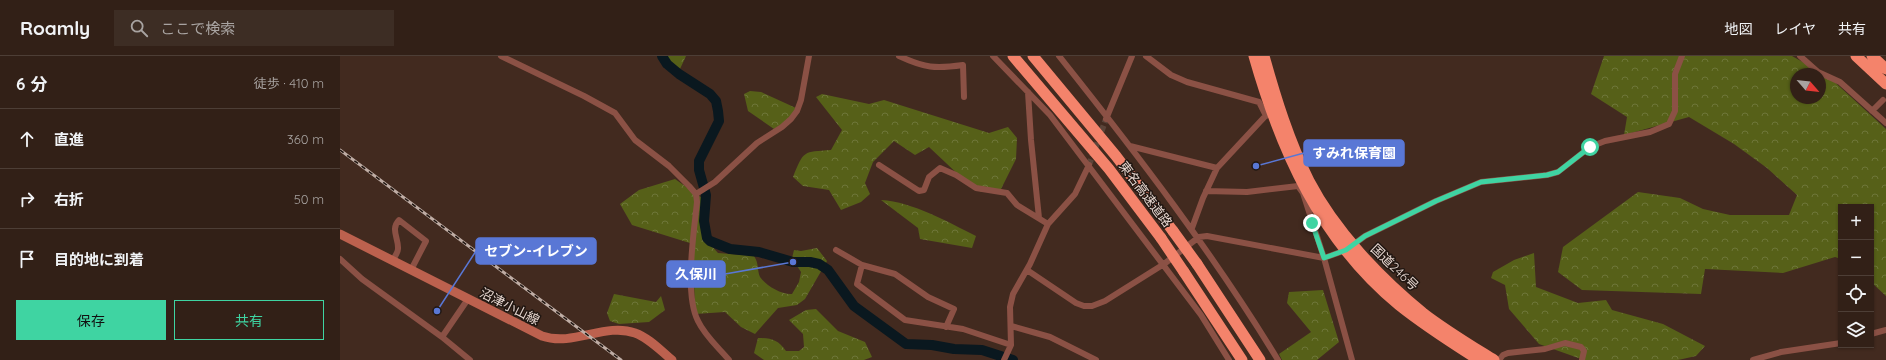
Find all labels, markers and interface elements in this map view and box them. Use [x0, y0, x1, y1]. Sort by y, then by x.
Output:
search box [114, 10, 394, 46]
text: Roamly [20, 16, 90, 40]
icon: search [128, 17, 150, 39]
text: ここで検索 [160, 19, 235, 38]
text: 地図 [1724, 20, 1752, 38]
text: レイヤ [1774, 20, 1816, 38]
text: 共有 [1838, 20, 1866, 38]
north arrow [1790, 68, 1826, 104]
text: 6 分 [16, 73, 47, 94]
text: 徒歩 · 410 m [254, 75, 324, 91]
icon: ahead [16, 128, 38, 150]
text: 直進 [54, 130, 84, 149]
text: 360 m [287, 131, 324, 147]
route start [1581, 138, 1599, 156]
callout: すみれ保育園 [1304, 140, 1404, 166]
text: すみれ保育園 [1312, 144, 1396, 162]
street label: 東名高速道路 [1116, 158, 1176, 230]
icon: right [16, 188, 38, 210]
text: 右折 [54, 190, 84, 209]
text: 50 m [294, 191, 324, 207]
map controls [1838, 204, 1874, 348]
button: + [1838, 204, 1874, 240]
route end [1303, 214, 1321, 232]
callout: セブン-イレブン [476, 238, 596, 264]
street label: 国道246号 [1368, 240, 1422, 294]
button: − [1838, 240, 1874, 276]
text: セブン-イレブン [484, 242, 588, 260]
icon: arrive [16, 248, 38, 270]
text: 目的地に到着 [54, 250, 144, 269]
callout: 久保川 [667, 261, 725, 287]
text: 久保川 [675, 265, 717, 283]
button: locate [1838, 276, 1874, 312]
street label: 沼津小山線 [477, 284, 543, 328]
button: 保存 [16, 300, 166, 340]
button: 共有 [174, 300, 324, 340]
button: layers [1838, 312, 1874, 348]

